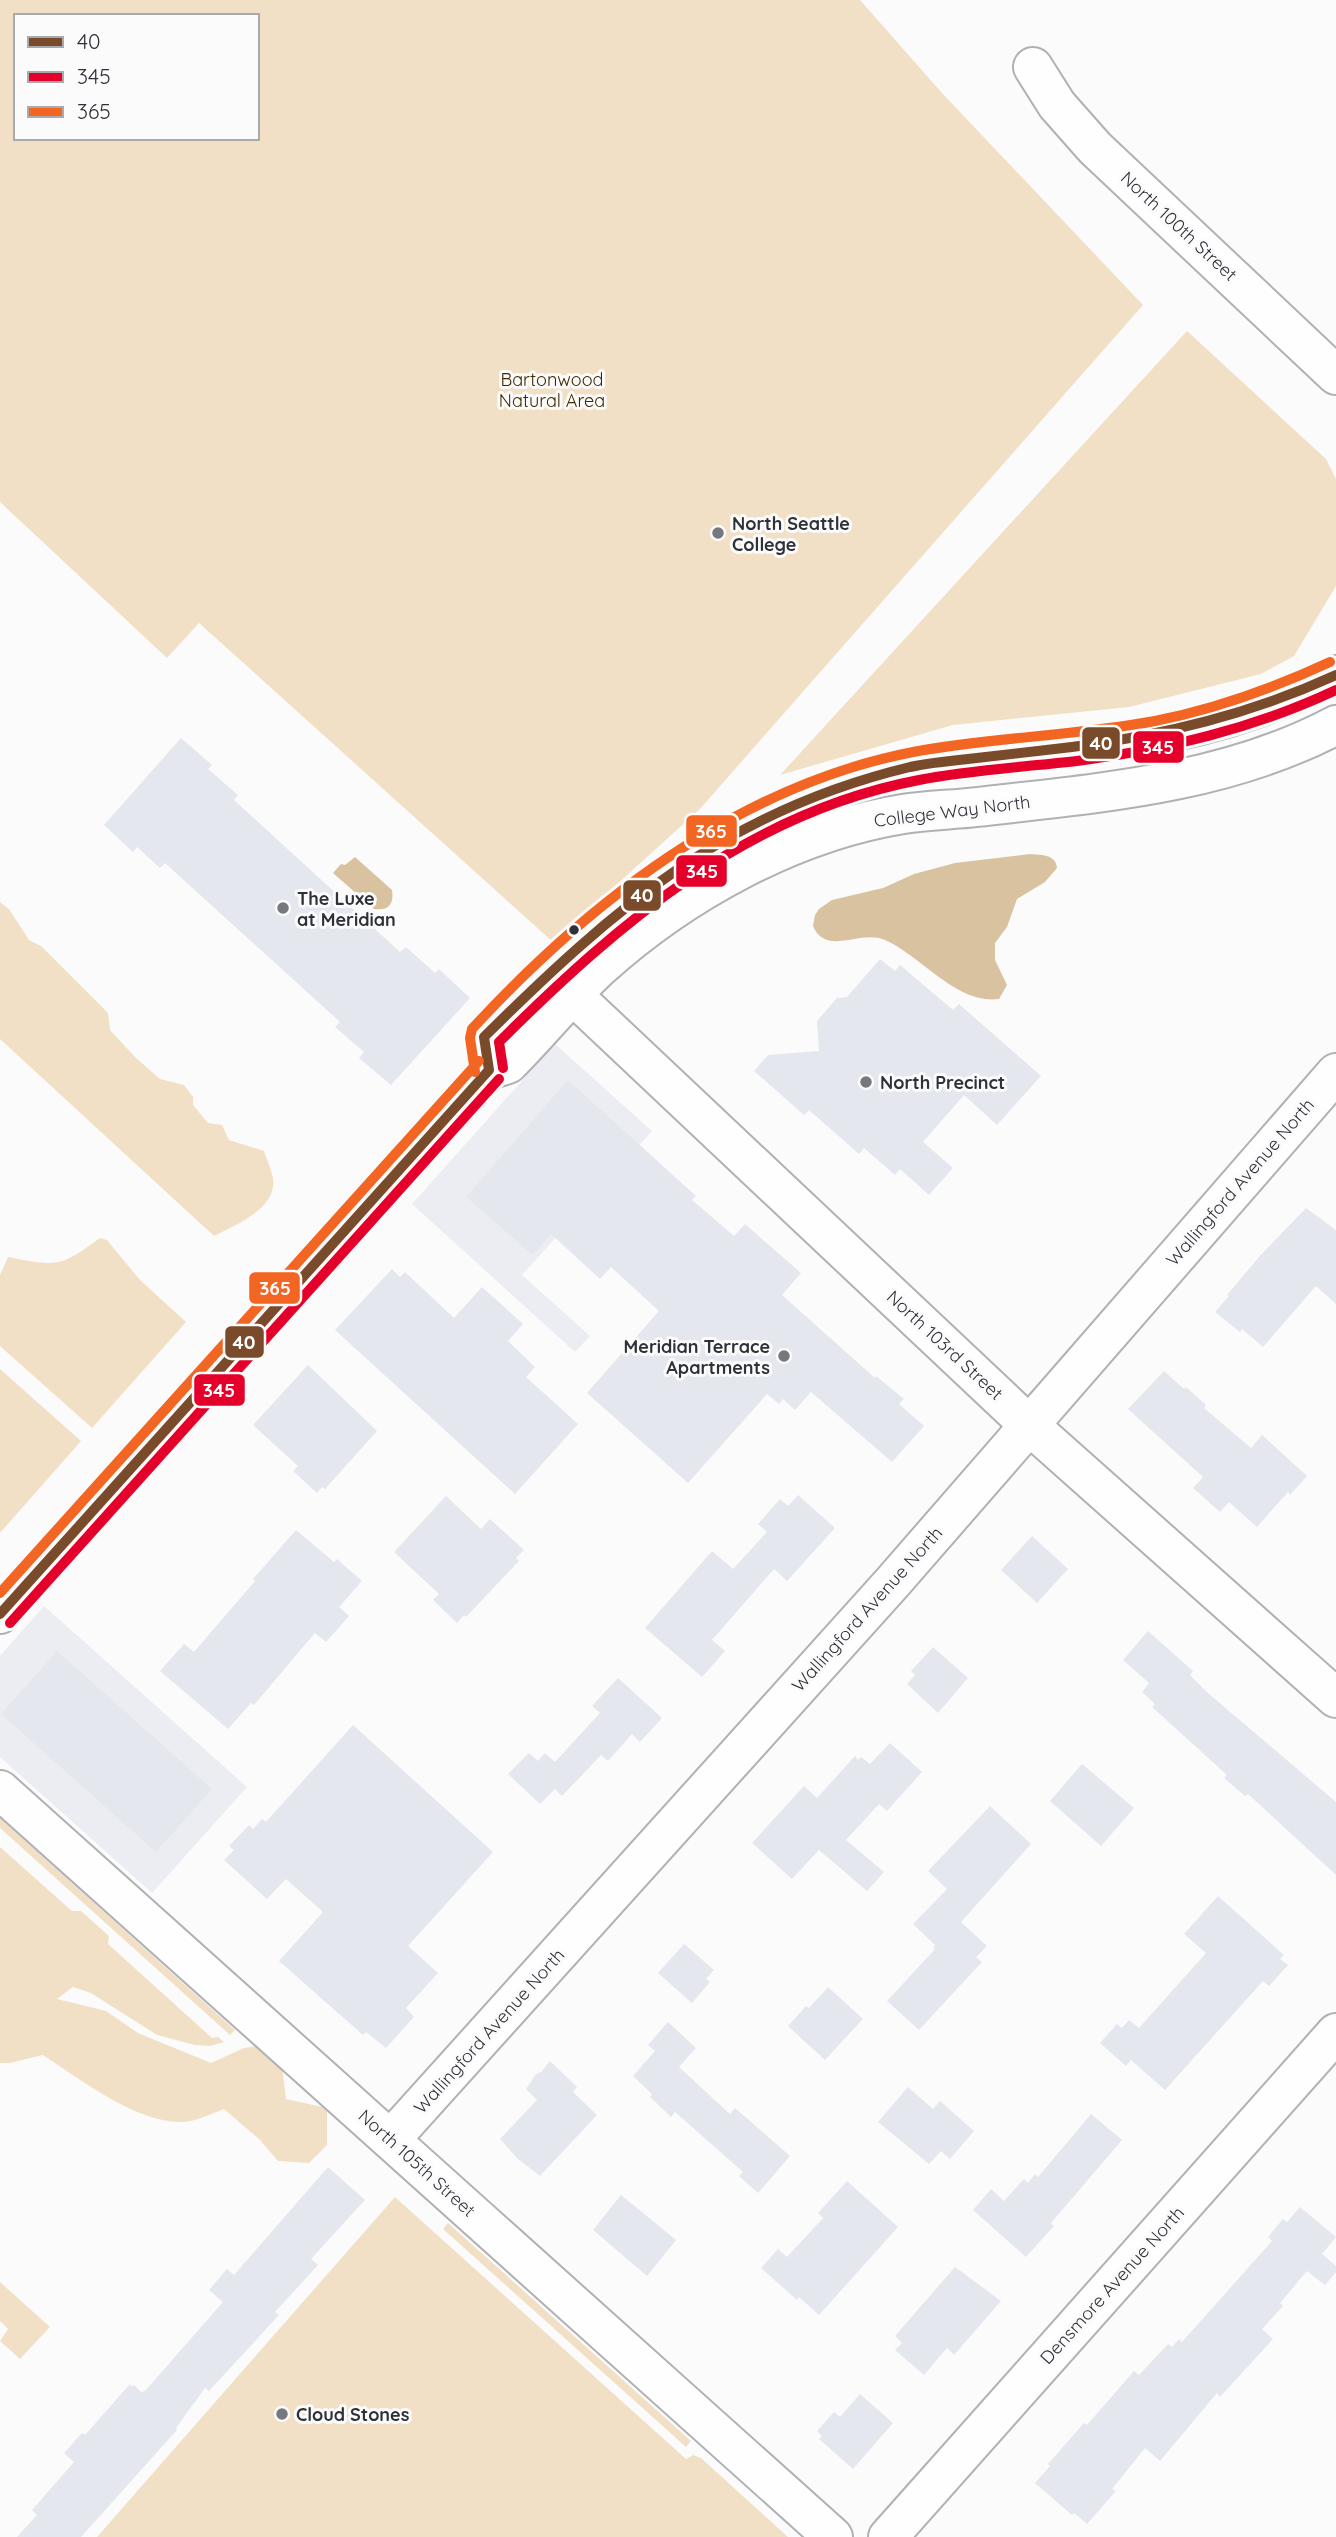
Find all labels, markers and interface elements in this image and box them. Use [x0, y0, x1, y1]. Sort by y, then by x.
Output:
legend [14, 14, 259, 140]
text: 40 [77, 28, 101, 54]
text: 345 [77, 63, 111, 89]
text: 365 [77, 98, 111, 124]
street label: North 100th Street [1116, 166, 1242, 286]
park label: Bartonwood Natural Area [499, 368, 605, 412]
place label: North Seattle College [732, 512, 850, 556]
marker: North Seattle College [710, 525, 726, 541]
line badge: 40 [1081, 726, 1121, 760]
line badge: 345 [1132, 730, 1185, 764]
text: 40 [1090, 731, 1112, 755]
text: 345 [1142, 735, 1174, 759]
street label: College Way North [873, 790, 1031, 832]
line badge: 365 [685, 814, 738, 848]
text: 365 [695, 819, 727, 843]
line badge: 345 [675, 854, 728, 888]
text: 345 [686, 859, 718, 883]
line badge: 40 [622, 879, 662, 912]
text: 40 [631, 883, 653, 907]
place label: The Luxe at Meridian [297, 887, 396, 931]
marker: The Luxe at Meridian [275, 900, 291, 916]
unlabelled marker [567, 923, 581, 937]
place label: North Precinct [880, 1071, 1005, 1094]
marker: North Precinct [858, 1074, 874, 1090]
street label: Wallingford Avenue North [1161, 1093, 1319, 1271]
line badge: 365 [248, 1271, 301, 1305]
text: 365 [259, 1276, 291, 1300]
street label: North 103rd Street [882, 1285, 1008, 1405]
line badge: 40 [224, 1325, 265, 1359]
text: 40 [233, 1330, 255, 1354]
place label: Meridian Terrace Apartments [624, 1335, 770, 1379]
marker: Meridian Terrace Apartments [776, 1348, 792, 1364]
line badge: 345 [193, 1373, 246, 1407]
text: 345 [203, 1378, 235, 1402]
street label: Wallingford Avenue North [787, 1522, 947, 1696]
street label: Wallingford Avenue North [409, 1944, 569, 2118]
street label: North 105th Street [354, 2104, 480, 2222]
street label: Densmore Avenue North [1035, 2201, 1189, 2369]
place label: Cloud Stones [296, 2403, 410, 2426]
marker: Cloud Stones [274, 2406, 290, 2422]

